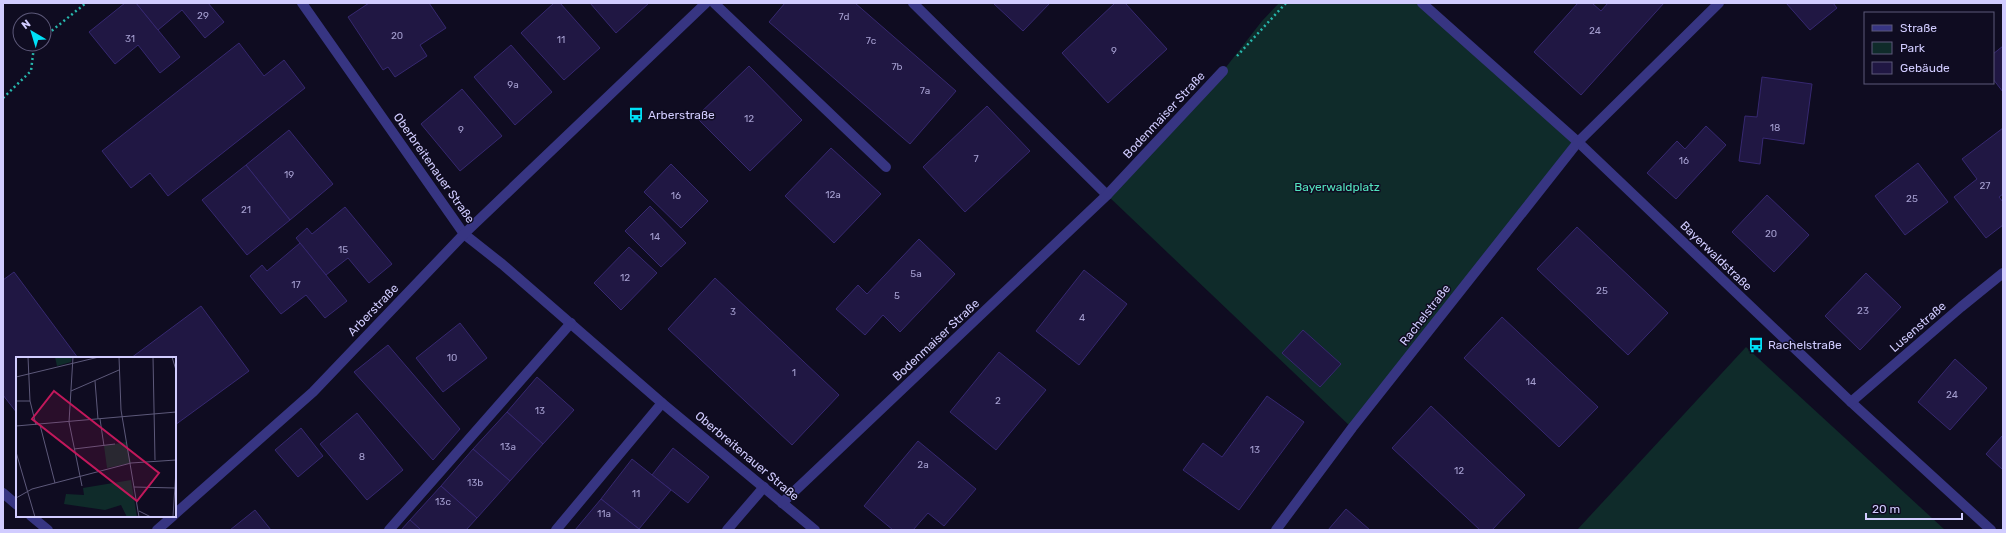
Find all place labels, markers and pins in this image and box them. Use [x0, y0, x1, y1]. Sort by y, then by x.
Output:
bus stop icon: Arberstraße [627, 106, 645, 124]
place label: Arberstraße [648, 108, 715, 122]
bus stop icon: Rachelstraße [1747, 336, 1765, 354]
place label: Rachelstraße [1768, 338, 1842, 352]

